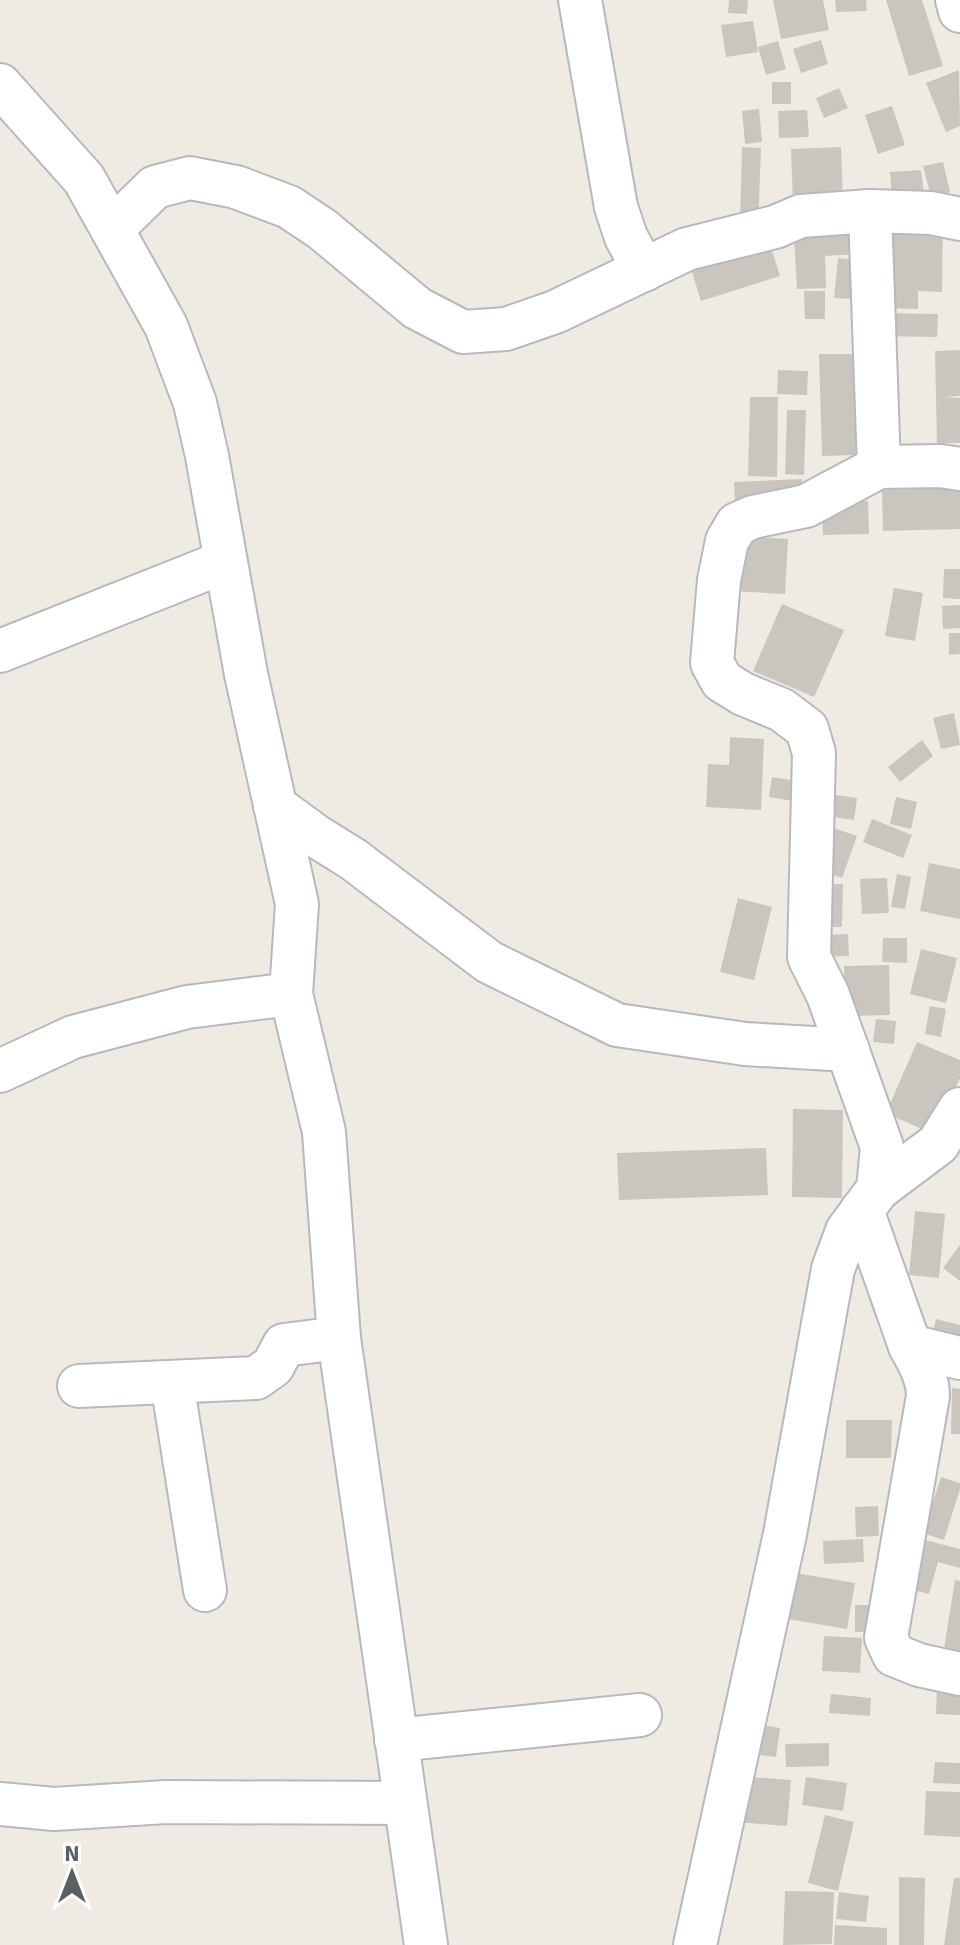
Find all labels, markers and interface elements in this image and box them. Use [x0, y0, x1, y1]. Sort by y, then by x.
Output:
north arrow [32, 1833, 112, 1913]
text: N [64, 1840, 80, 1867]

